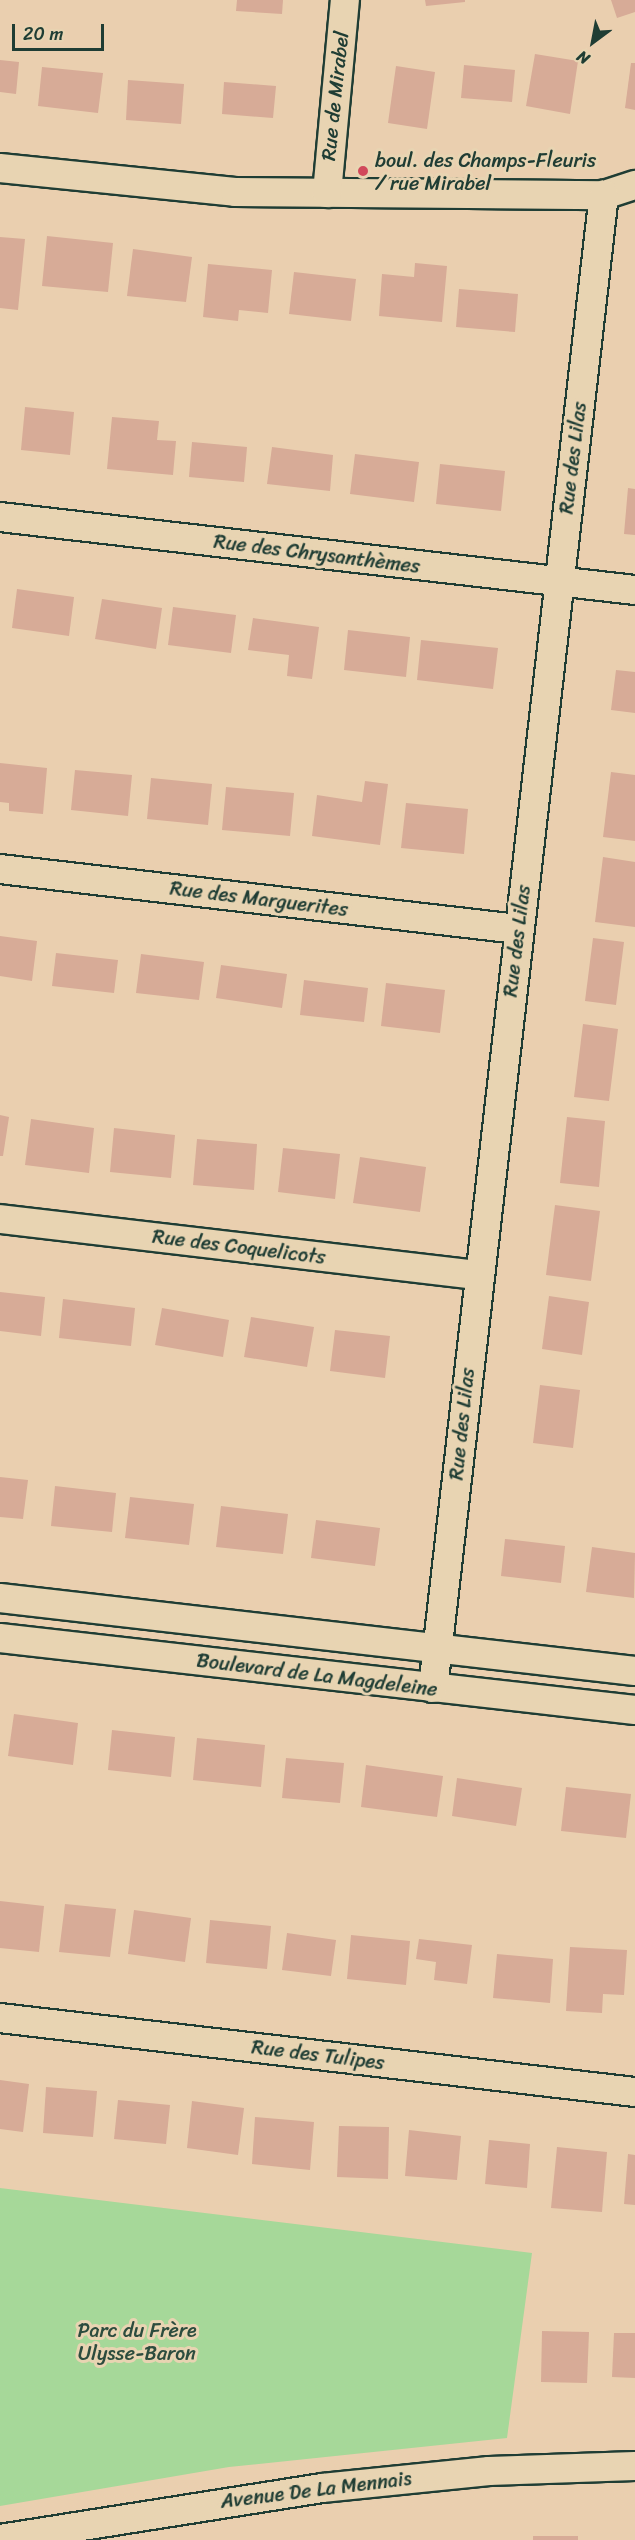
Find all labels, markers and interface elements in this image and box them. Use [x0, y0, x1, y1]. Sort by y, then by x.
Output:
scale bar [15, 12, 106, 50]
north arrow [563, 12, 623, 72]
text: 20 m [23, 18, 63, 50]
street label: Rue de Mirabel [316, 30, 354, 162]
text: N [571, 42, 596, 73]
place label: boul. des Champs-Fleuris / rue Mirabel [375, 148, 597, 195]
marker: boul. des Champs-Fleuris / rue Mirabel [356, 164, 370, 178]
street label: Rue des Lilas [554, 400, 592, 516]
street label: Rue des Chrysanthèmes [212, 529, 422, 579]
street label: Rue des Marguerites [168, 876, 350, 922]
street label: Rue des Lilas [498, 883, 536, 999]
street label: Rue des Coquelicots [150, 1224, 328, 1270]
street label: Rue des Lilas [444, 1366, 480, 1482]
street label: Boulevard de La Magdeleine [196, 1648, 438, 1702]
street label: Rue des Tulipes [250, 2035, 386, 2075]
park label: Parc du Frère Ulysse-Baron [77, 2319, 197, 2366]
street label: Avenue De La Mennais [219, 2466, 413, 2514]

